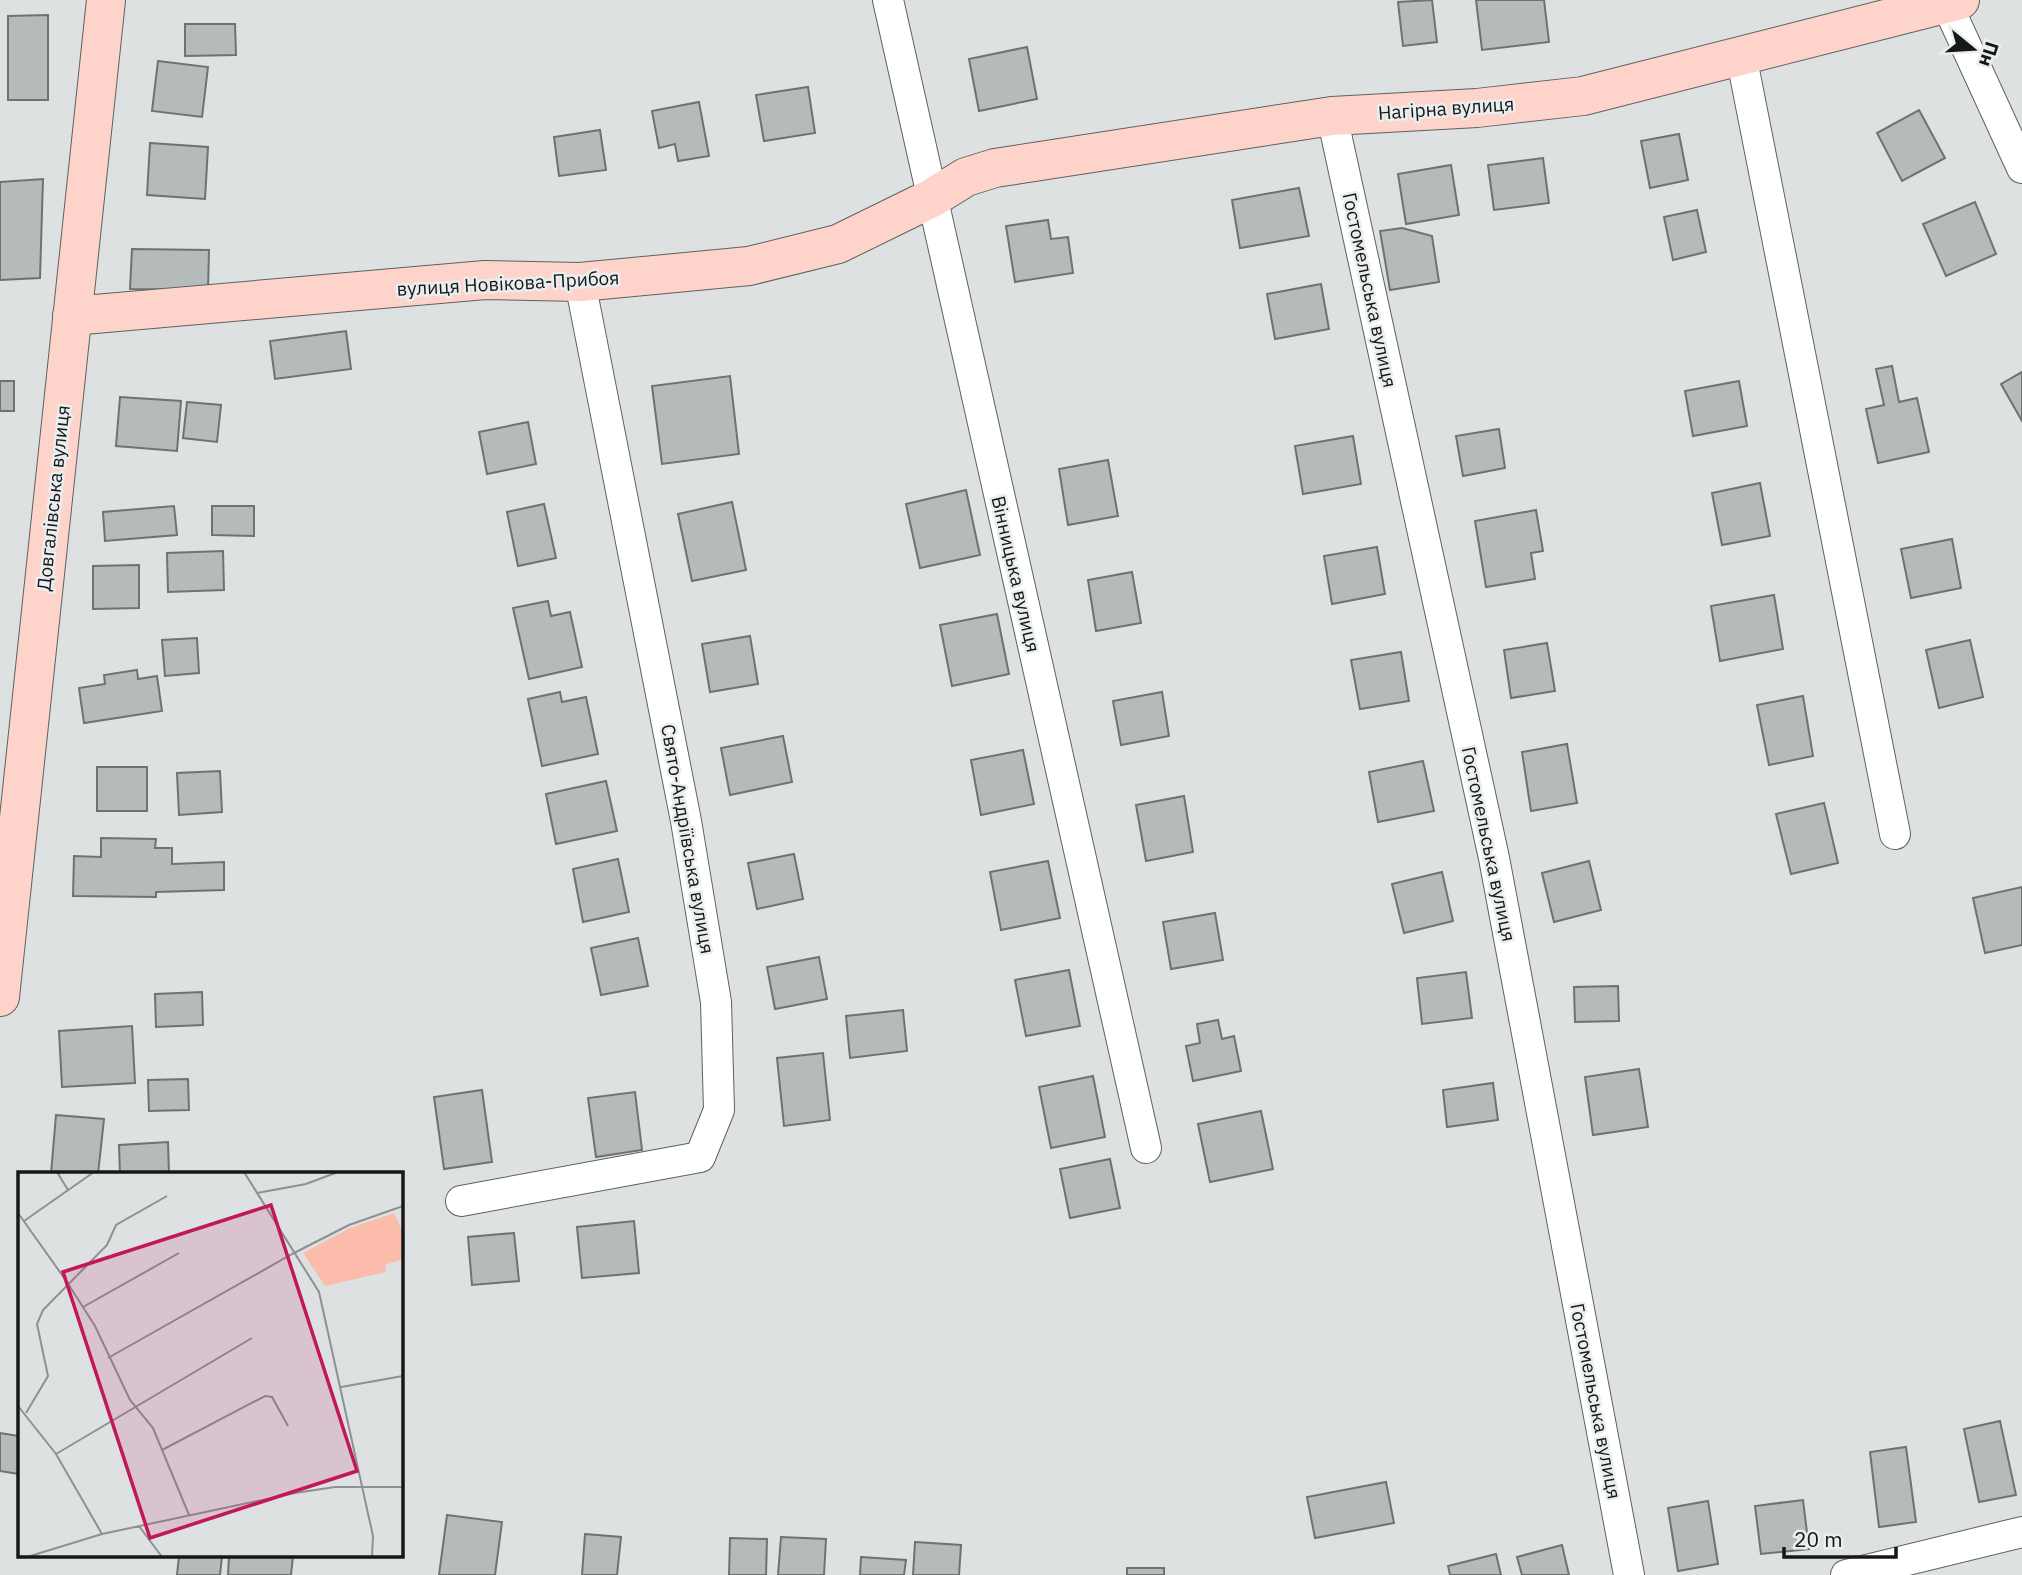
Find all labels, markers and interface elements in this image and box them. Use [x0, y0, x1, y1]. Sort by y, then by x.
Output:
north arrow [1938, 14, 2008, 84]
text: Пн [1974, 39, 2004, 70]
street label: Нагірна вулиця [1377, 91, 1515, 125]
street label: Гостомельська вулиця [1338, 190, 1402, 390]
street label: вулиця Новікова-Прибоя [396, 265, 620, 301]
street label: Довгалівська вулиця [31, 404, 75, 592]
street label: Вінницька вулиця [986, 493, 1046, 655]
street label: Свято-Андріївська вулиця [656, 722, 720, 956]
street label: Гостомельська вулиця [1457, 744, 1521, 944]
inset map [18, 1172, 402, 1558]
street label: Гостомельська вулиця [1565, 1301, 1627, 1501]
scale bar [1784, 1516, 1896, 1560]
text: 20 m [1794, 1525, 1843, 1553]

